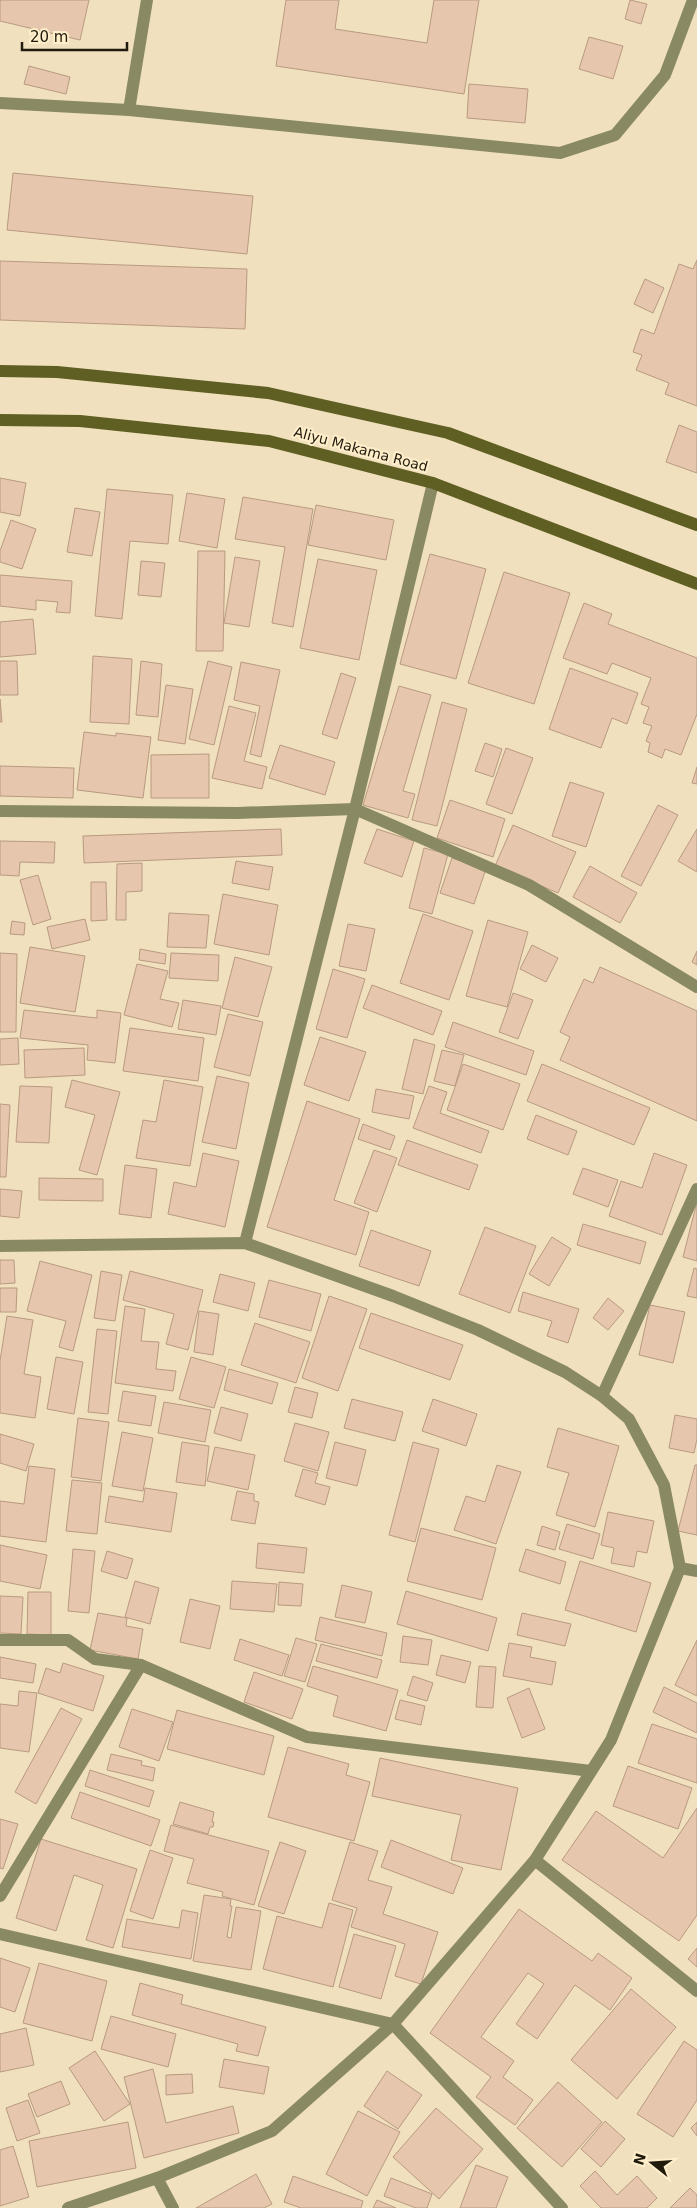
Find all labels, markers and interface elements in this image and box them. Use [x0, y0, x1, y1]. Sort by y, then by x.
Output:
scale bar [22, 20, 128, 52]
text: 20 m [30, 28, 68, 46]
street label: Aliyu Makama Road [292, 423, 430, 475]
north arrow [627, 2138, 677, 2188]
text: N [630, 2151, 649, 2167]

